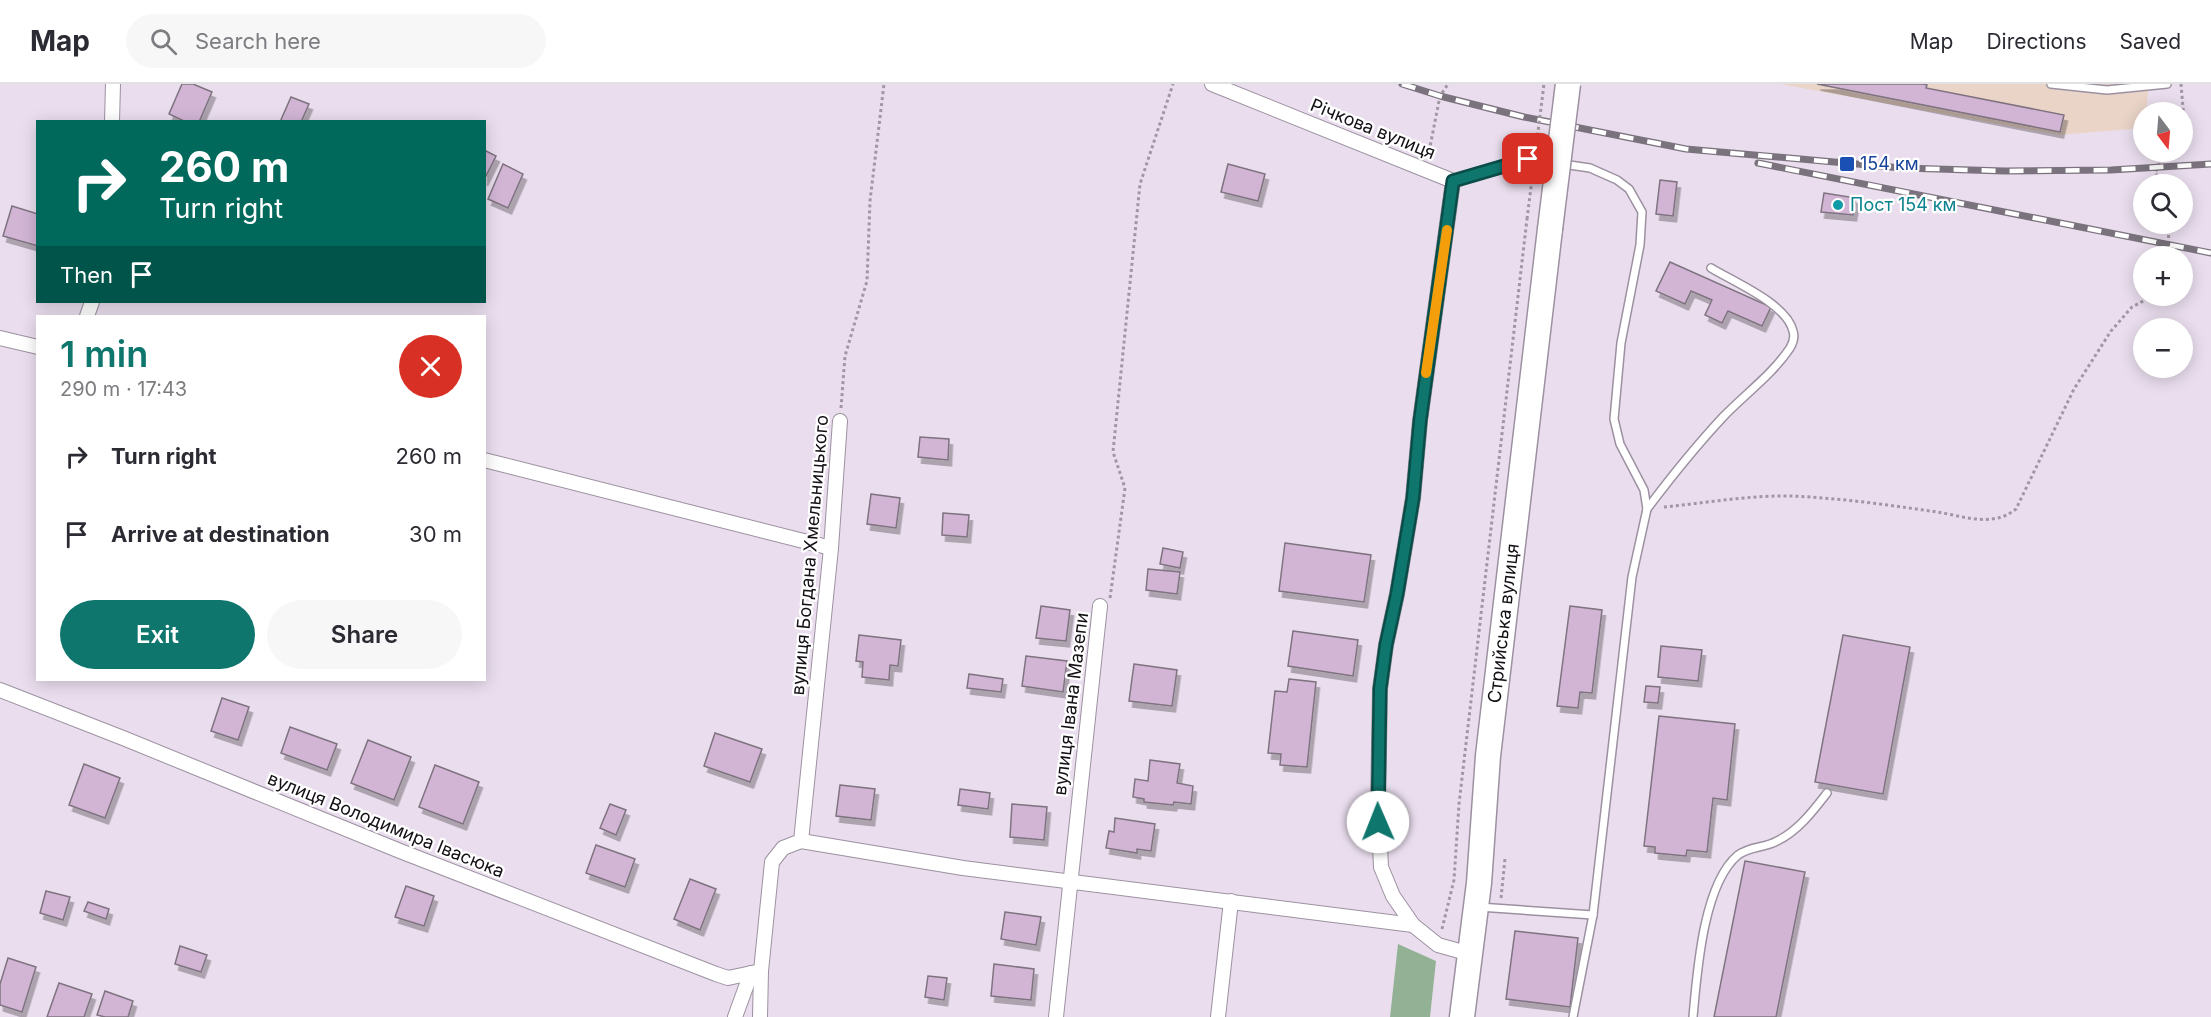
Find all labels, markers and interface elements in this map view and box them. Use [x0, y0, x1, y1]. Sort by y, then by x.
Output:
search box [126, 14, 546, 68]
text: Map [30, 24, 90, 58]
icon: search [147, 25, 180, 58]
text: Search here [195, 28, 321, 54]
text: Map [1910, 29, 1953, 54]
text: Directions [1986, 29, 2087, 54]
text: Saved [2120, 29, 2181, 54]
street label: Річкова вулиця [1308, 94, 1439, 163]
north arrow [2133, 102, 2193, 162]
map controls [2133, 102, 2193, 378]
pin [1502, 133, 1553, 184]
text: 260 m [159, 141, 289, 192]
icon: arrive [1511, 142, 1544, 175]
icon: right [60, 144, 138, 222]
place label: 154 км [1860, 153, 1919, 174]
marker: 154 км [1838, 155, 1856, 173]
button: search [2133, 174, 2193, 234]
text: Turn right [159, 192, 283, 225]
place label: Пост 154 км [1850, 194, 1956, 215]
marker: Пост 154 км [1831, 198, 1845, 212]
button: + [2133, 246, 2193, 306]
icon: arrive [125, 258, 158, 291]
text: Then [60, 262, 113, 288]
button: − [2133, 318, 2193, 378]
text: 1 min [60, 332, 148, 376]
button: close [399, 335, 462, 398]
text: 290 m · 17:43 [60, 377, 187, 401]
street label: вулиця Богдана Хмельницького [787, 414, 832, 696]
icon: right [60, 440, 93, 473]
text: Turn right [111, 443, 217, 469]
text: 260 m [396, 443, 462, 469]
icon: arrive [60, 518, 93, 551]
text: Arrive at destination [111, 521, 330, 547]
text: 30 m [409, 521, 462, 547]
street label: Стрийська вулиця [1483, 542, 1523, 704]
button: Exit [60, 600, 255, 669]
button: Share [267, 600, 462, 669]
street label: вулиця Івана Мазепи [1049, 611, 1092, 797]
street label: вулиця Володимира Івасюка [265, 767, 508, 882]
position arrow [1346, 790, 1410, 854]

